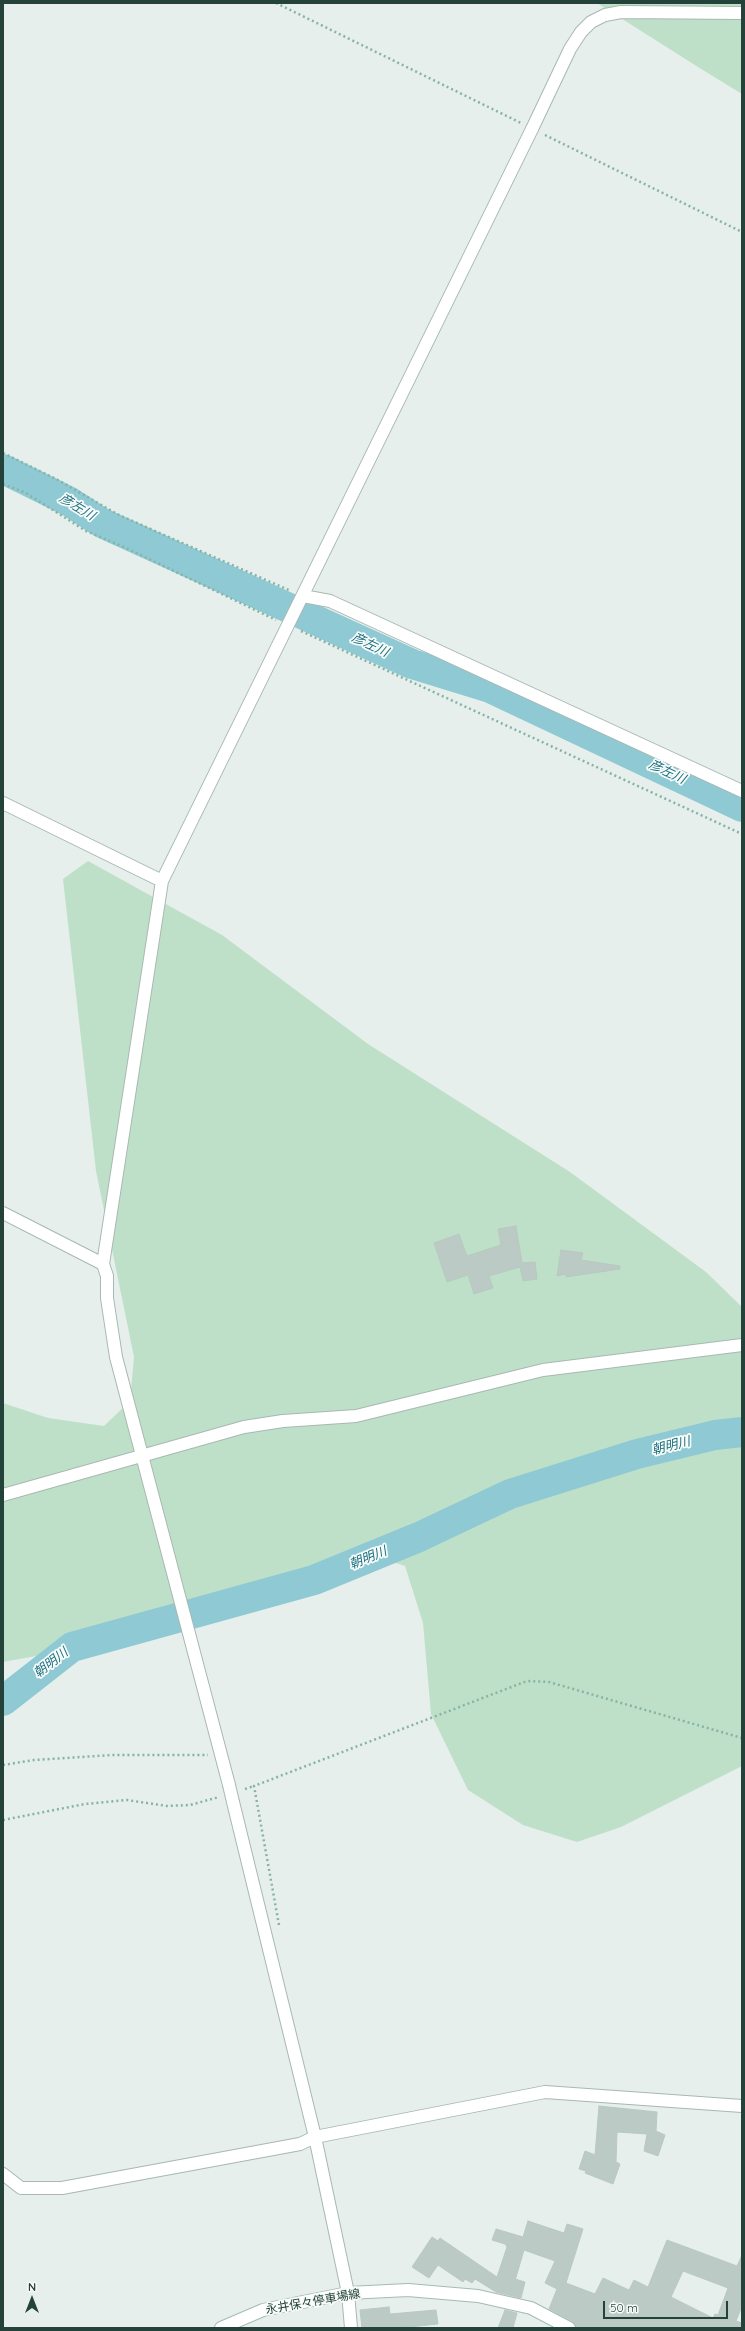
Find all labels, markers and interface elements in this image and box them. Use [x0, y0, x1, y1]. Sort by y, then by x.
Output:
water label: 彦左川 [56, 490, 98, 524]
water label: 彦左川 [349, 630, 391, 660]
water label: 彦左川 [646, 757, 688, 787]
water label: 朝明川 [650, 1434, 692, 1458]
water label: 朝明川 [347, 1543, 389, 1573]
water label: 朝明川 [31, 1645, 71, 1681]
north arrow [12, 2279, 52, 2319]
text: N [28, 2280, 36, 2294]
street label: 永井保々停車場線 [264, 2287, 362, 2317]
scale bar [605, 2293, 730, 2319]
text: 50 m [610, 2300, 638, 2315]

